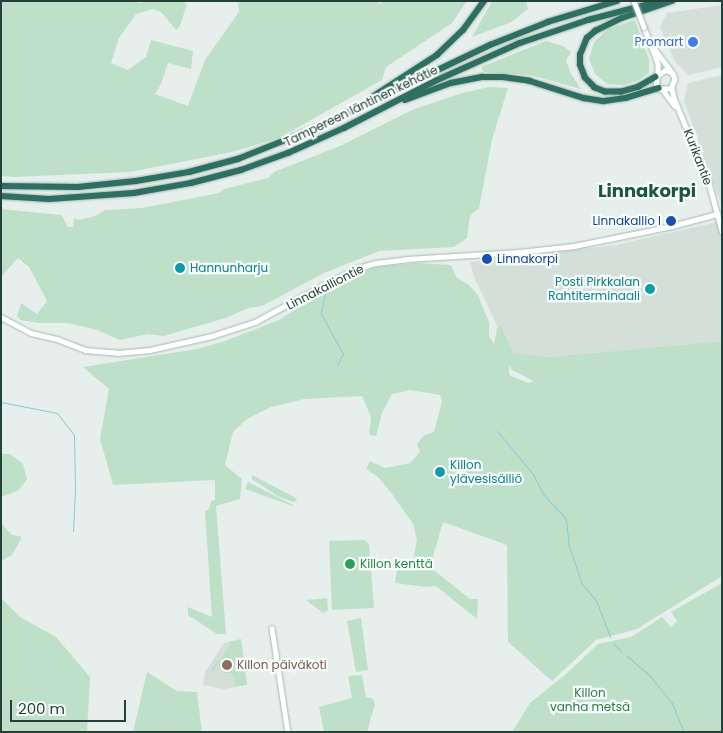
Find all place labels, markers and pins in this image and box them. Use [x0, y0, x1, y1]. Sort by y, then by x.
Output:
place label: Promart [635, 35, 683, 49]
marker: Promart [687, 36, 699, 48]
place label: Linnakallio I [592, 214, 661, 228]
marker: Linnakallio I [665, 215, 677, 227]
place label: Linnakorpi [497, 252, 558, 266]
marker: Linnakorpi [481, 253, 493, 265]
place label: Hannunharju [190, 261, 268, 275]
marker: Hannunharju [174, 262, 186, 274]
place label: Posti Pirkkalan Rahtiterminaali [548, 275, 640, 303]
marker: Posti Pirkkalan Rahtiterminaali [644, 283, 656, 295]
place label: Killon ylävesisäiliö [450, 458, 522, 486]
marker: Killon ylävesisäiliö [434, 466, 446, 478]
place label: Killon kenttä [360, 557, 433, 571]
marker: Killon kenttä [344, 558, 356, 570]
place label: Killon päiväkoti [237, 658, 327, 672]
marker: Killon päiväkoti [221, 659, 233, 671]

